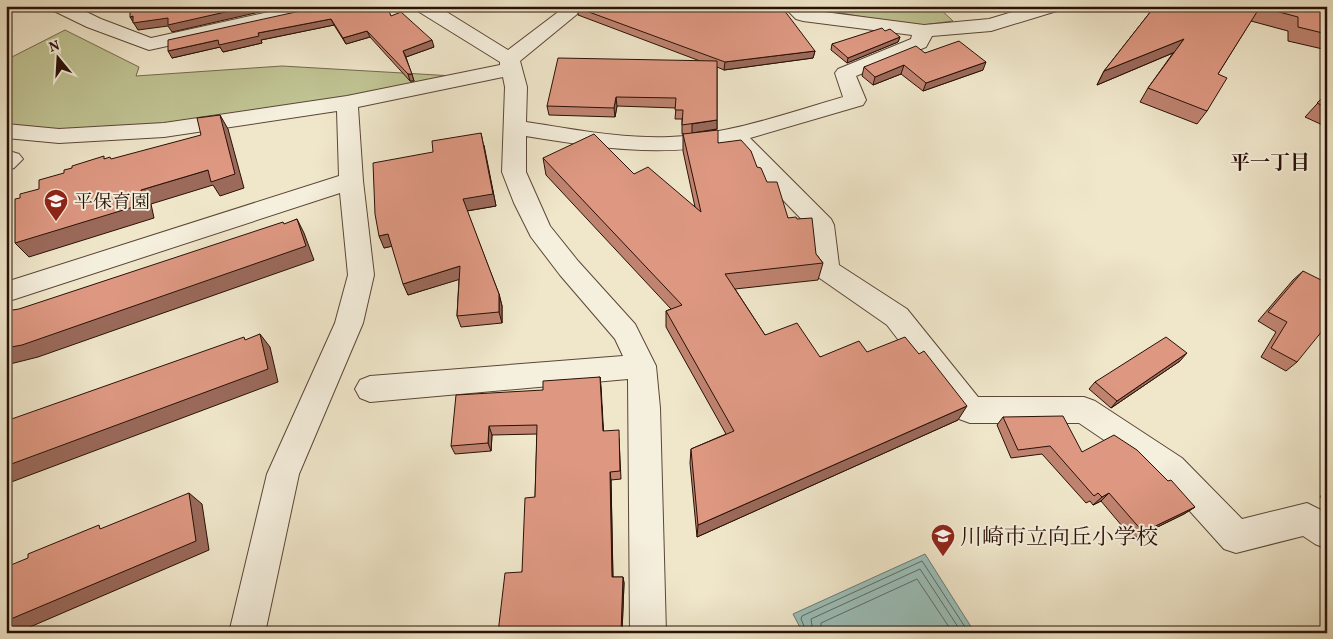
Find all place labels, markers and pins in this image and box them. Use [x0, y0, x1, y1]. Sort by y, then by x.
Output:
school or university icon: 平保育園 [43, 188, 69, 222]
place label: 平保育園 [74, 190, 150, 216]
school or university icon: 川崎市立向丘小学校 [930, 523, 956, 557]
place label: 川崎市立向丘小学校 [960, 523, 1158, 554]

